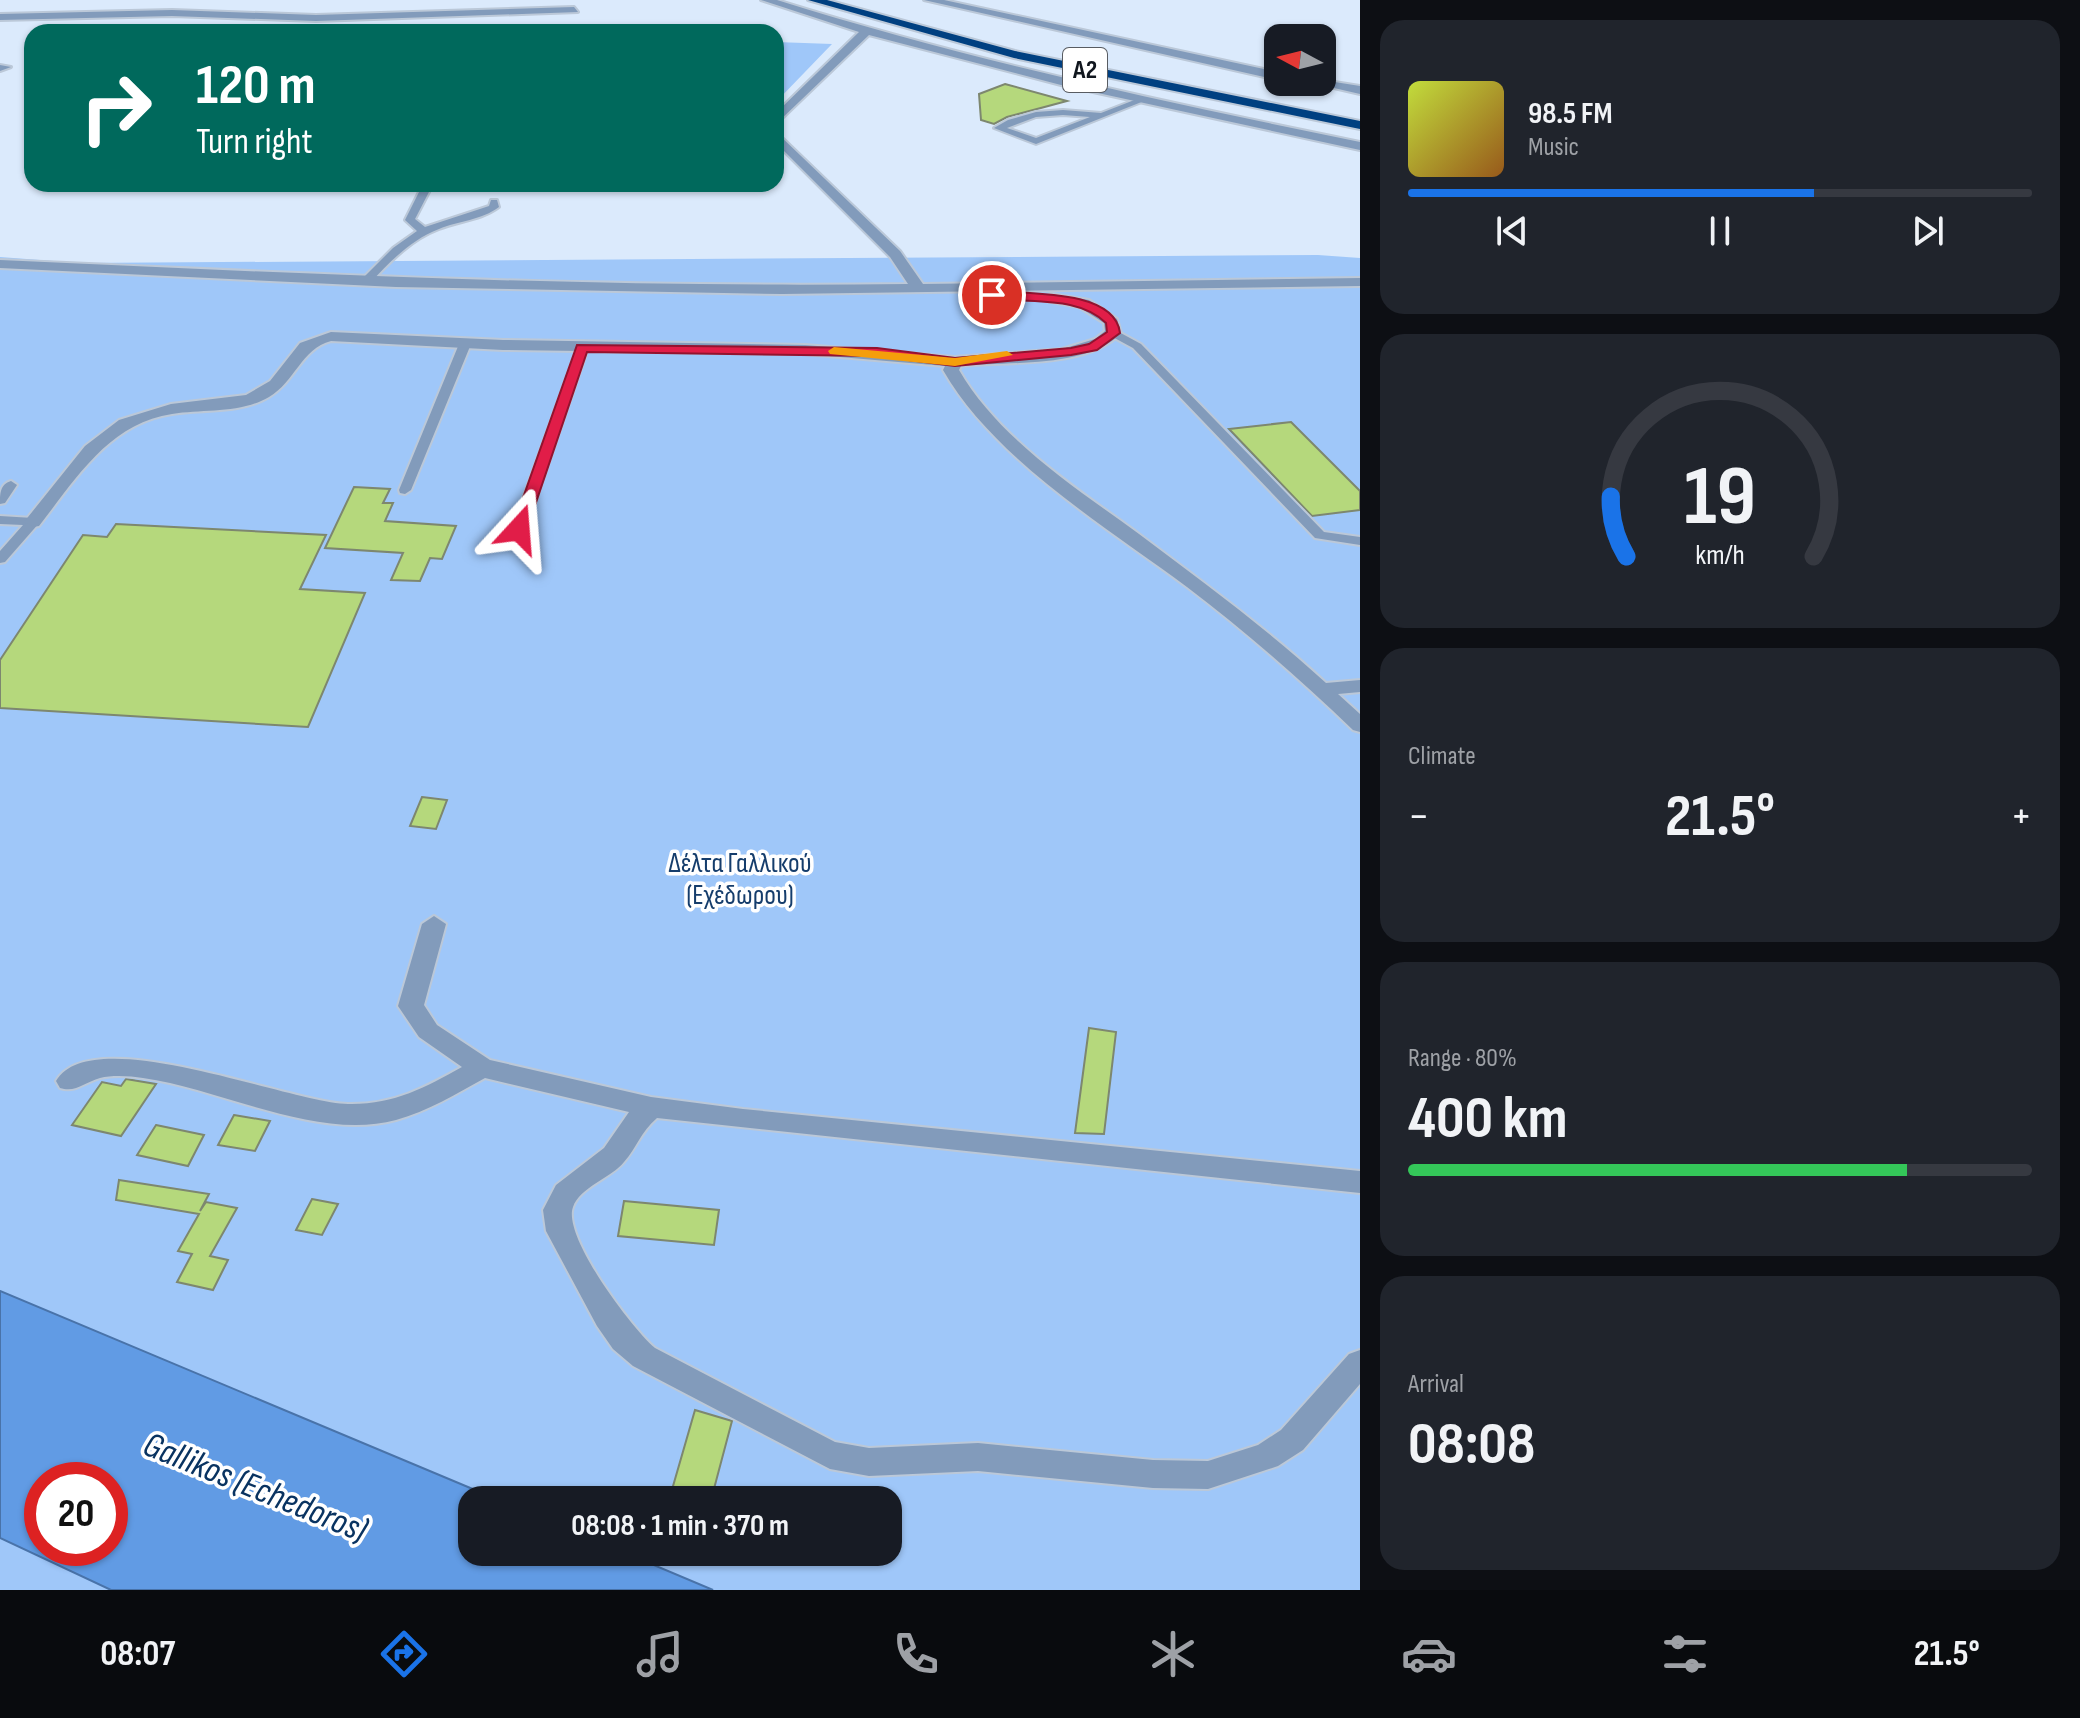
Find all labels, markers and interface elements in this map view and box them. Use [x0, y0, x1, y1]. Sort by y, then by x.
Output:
north arrow [1264, 24, 1336, 96]
map controls [1264, 24, 1336, 96]
road number: Α2 [1063, 48, 1107, 92]
text: 120 m [196, 53, 316, 120]
icon: right [64, 56, 168, 160]
text: 98.5 FM [1528, 96, 1613, 132]
text: Turn right [196, 121, 313, 164]
text: Music [1528, 132, 1579, 163]
icon: previous [1490, 209, 1534, 253]
icon: pause [1698, 209, 1742, 253]
icon: next [1906, 209, 1950, 253]
pin [958, 261, 1026, 329]
icon: arrive [970, 273, 1014, 317]
text: 19 [1684, 448, 1756, 548]
position arrow [477, 487, 561, 571]
text: km/h [1695, 538, 1745, 573]
text: Climate [1408, 741, 1476, 772]
text: 21.5° [1665, 781, 1775, 853]
text: − [1408, 790, 1430, 843]
text: + [2010, 790, 2032, 843]
park label: Δέλτα Γαλλικού (Εχέδωρου) [668, 847, 812, 912]
text: Range · 80% [1408, 1043, 1517, 1074]
text: 400 km [1408, 1083, 1568, 1155]
text: Arrival [1408, 1369, 1464, 1400]
text: 08:08 [1408, 1409, 1535, 1481]
water label: Gallikos (Echedoros) [137, 1424, 374, 1553]
speed limit sign: 20 [24, 1462, 128, 1566]
text: 08:08 · 1 min · 370 m [571, 1508, 789, 1544]
icon: directions [376, 1626, 432, 1682]
icon: music [632, 1626, 688, 1682]
icon: phone [888, 1626, 944, 1682]
icon: climate [1145, 1626, 1201, 1682]
icon: car [1401, 1626, 1457, 1682]
icon: filters [1657, 1626, 1713, 1682]
text: 08:07 [100, 1633, 175, 1676]
text: 21.5° [1914, 1633, 1980, 1676]

